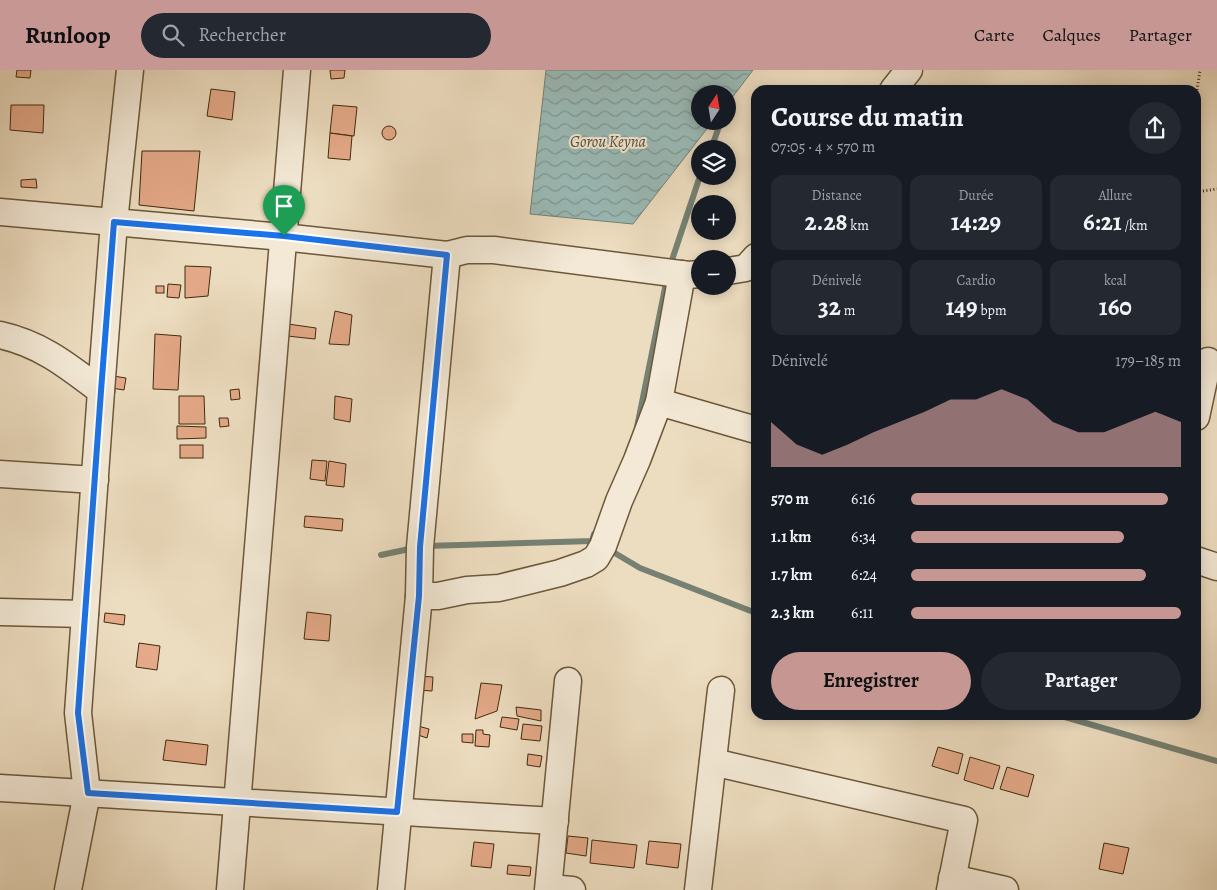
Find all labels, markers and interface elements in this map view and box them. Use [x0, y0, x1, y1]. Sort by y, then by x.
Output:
search box [141, 13, 491, 58]
text: Runloop [25, 19, 111, 51]
icon: search [159, 21, 187, 49]
text: Rechercher [199, 22, 286, 48]
text: Carte [974, 23, 1014, 47]
text: Calques [1042, 23, 1101, 47]
text: Partager [1129, 23, 1192, 47]
north arrow [691, 85, 736, 130]
map controls [691, 85, 736, 295]
text: Course du matin [771, 98, 964, 136]
button: share [1129, 102, 1181, 154]
water label: Gorou Keyna [570, 131, 647, 153]
text: 07:05 · 4 × 570 m [771, 136, 875, 158]
button: layers [691, 140, 736, 185]
pin [263, 185, 305, 236]
text: Distance [812, 186, 862, 205]
text: Durée [958, 186, 994, 205]
text: Allure [1098, 186, 1132, 205]
icon: arrive [270, 192, 298, 220]
button: + [691, 195, 736, 240]
text: 2.28 [804, 205, 847, 239]
text: 14:29 [951, 205, 1001, 239]
text: 6:21 [1083, 205, 1122, 239]
text: km [847, 216, 869, 235]
text: /km [1122, 216, 1148, 235]
button: − [691, 250, 736, 295]
text: Dénivelé [812, 271, 862, 290]
text: Cardio [957, 271, 995, 290]
text: kcal [1104, 271, 1127, 290]
text: 32 [818, 290, 841, 324]
text: 149 [945, 290, 978, 324]
text: 160 [1099, 290, 1132, 324]
text: m [841, 301, 855, 320]
text: bpm [978, 301, 1007, 320]
text: Dénivelé [771, 350, 828, 372]
text: 179–185 m [1115, 350, 1181, 372]
text: 570 m [771, 488, 809, 510]
text: 6:16 [851, 488, 875, 510]
text: 1.1 km [771, 526, 811, 548]
text: 6:34 [851, 526, 876, 548]
text: 1.7 km [771, 564, 812, 586]
text: 6:24 [851, 564, 877, 586]
text: 2.3 km [771, 602, 814, 624]
text: 6:11 [851, 602, 873, 624]
button: Enregistrer [771, 652, 971, 710]
button: Partager [981, 652, 1181, 710]

